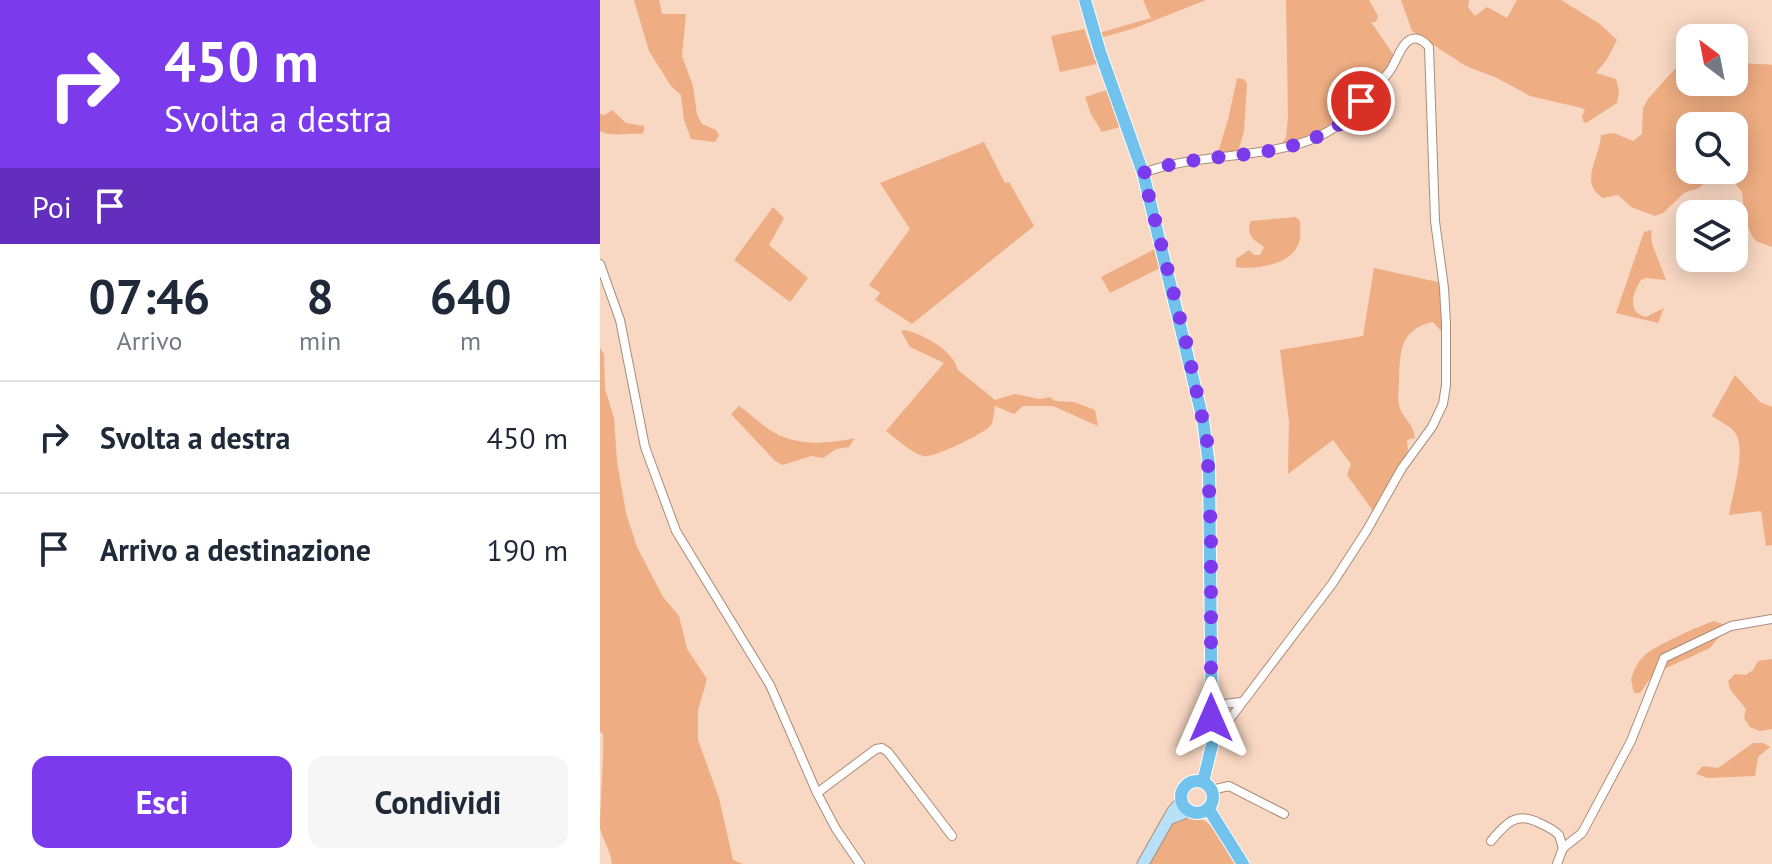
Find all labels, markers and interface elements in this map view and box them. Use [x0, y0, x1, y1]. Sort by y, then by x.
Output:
north arrow [1676, 24, 1748, 96]
map controls [1676, 24, 1748, 272]
text: 450 m [164, 25, 319, 97]
icon: right [32, 32, 136, 136]
pin [1327, 67, 1395, 135]
icon: arrive [1339, 79, 1383, 123]
text: Svolta a destra [164, 95, 392, 142]
button: search [1676, 112, 1748, 184]
icon: arrive [88, 184, 132, 228]
text: Poi [32, 187, 72, 226]
button: layers [1676, 200, 1748, 272]
text: 07:46 [89, 265, 210, 327]
text: 8 [306, 265, 334, 327]
text: 640 [430, 265, 511, 327]
text: Arrivo [116, 324, 182, 357]
text: min [299, 324, 341, 357]
text: m [460, 324, 481, 357]
icon: right [32, 415, 76, 459]
text: Svolta a destra [100, 418, 290, 457]
text: 450 m [487, 418, 568, 457]
icon: arrive [32, 527, 76, 571]
text: Arrivo a destinazione [100, 530, 371, 569]
text: 190 m [487, 530, 568, 569]
position arrow [1169, 676, 1253, 760]
button: Esci [32, 756, 292, 848]
button: Condividi [308, 756, 568, 848]

